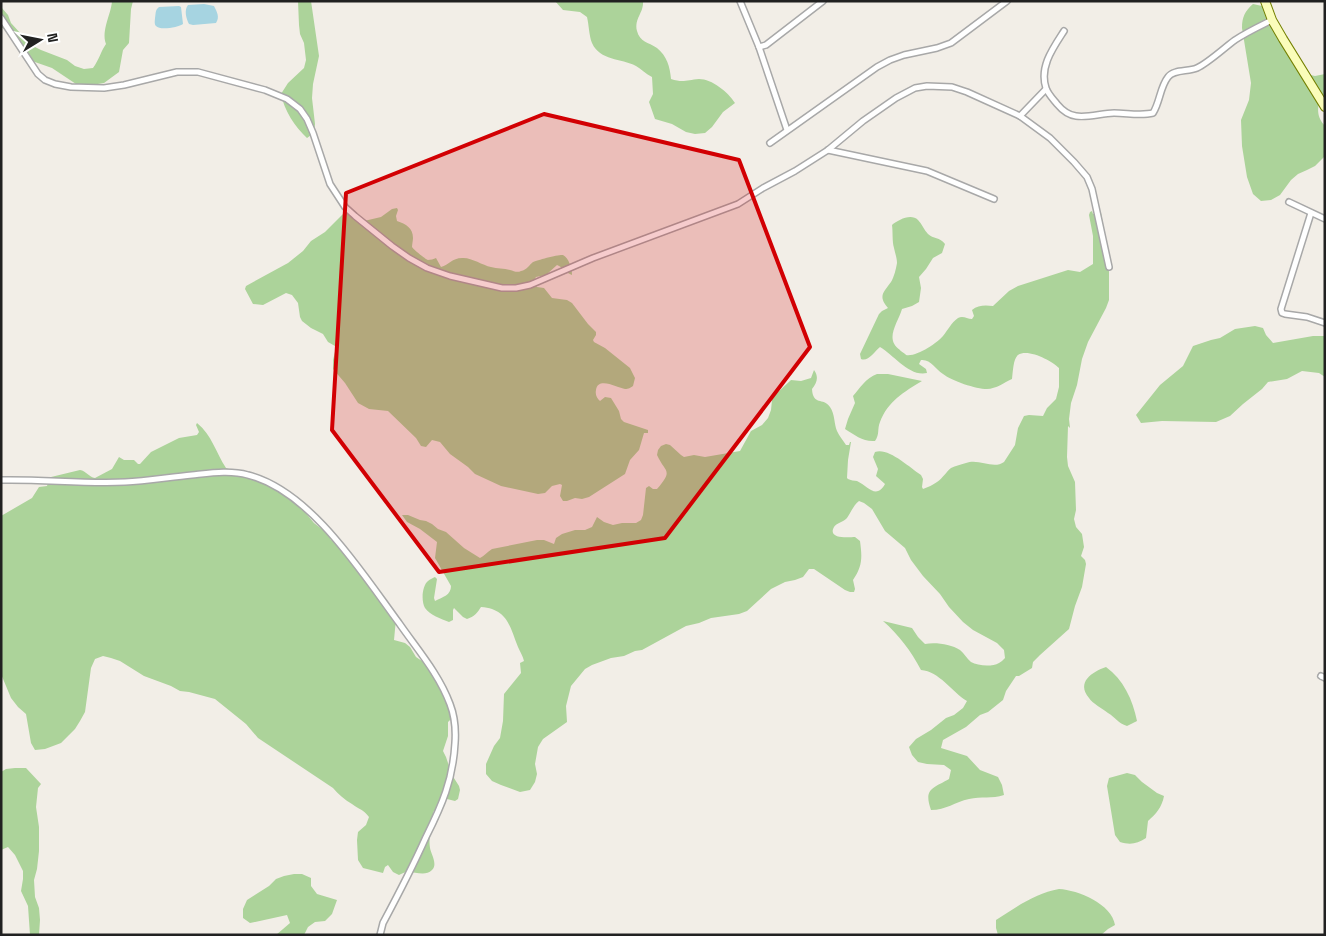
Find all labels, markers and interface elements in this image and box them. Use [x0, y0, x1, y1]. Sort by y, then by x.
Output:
north arrow [15, 15, 65, 65]
text: N [43, 32, 62, 44]

